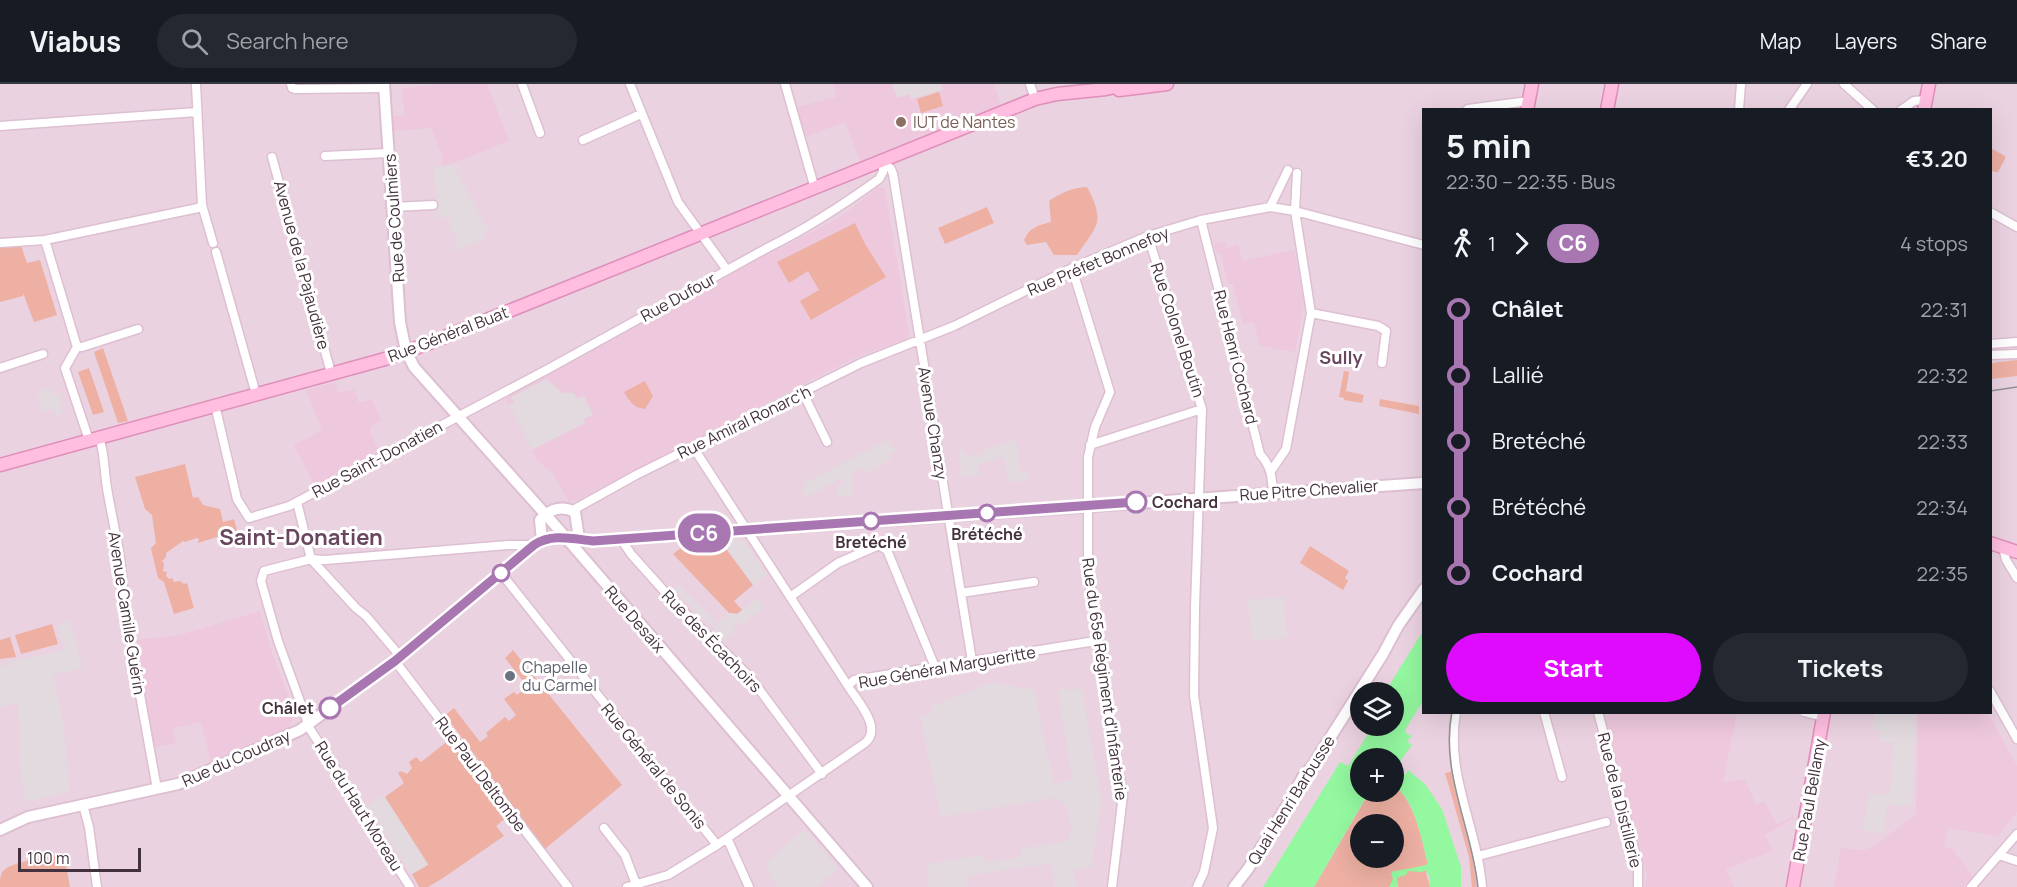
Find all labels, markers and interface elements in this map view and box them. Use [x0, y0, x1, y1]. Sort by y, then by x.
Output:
search box [157, 14, 577, 68]
text: Viabus [30, 22, 121, 60]
icon: search [178, 25, 211, 58]
text: Search here [226, 26, 349, 56]
text: Map [1760, 27, 1801, 55]
text: Layers [1834, 27, 1897, 55]
text: Share [1930, 27, 1987, 55]
place label: IUT de Nantes [913, 111, 1015, 133]
marker: IUT de Nantes [894, 115, 908, 129]
text: 5 min [1446, 123, 1532, 168]
text: €3.20 [1906, 144, 1968, 174]
street label: Rue de Coulmiers [379, 153, 409, 283]
text: 22:30 – 22:35 · Bus [1446, 168, 1615, 195]
street label: Avenue de la Pajaudière [269, 178, 335, 352]
street label: Rue Préfet Bonnefoy [1024, 221, 1173, 301]
icon: walk [1446, 227, 1479, 260]
icon: forward [1505, 227, 1538, 260]
text: C6 [1559, 229, 1587, 257]
text: 1 [1488, 230, 1496, 257]
text: 4 stops [1900, 230, 1968, 257]
street label: Rue Colonel Boutin [1146, 260, 1210, 400]
street label: Rue Dufour [637, 267, 720, 327]
street label: Rue Henri Cochard [1209, 288, 1263, 426]
text: Châlet [1492, 294, 1564, 324]
text: 22:31 [1920, 296, 1968, 323]
street label: Rue Général Buat [385, 301, 511, 367]
district label: Sully [1319, 345, 1363, 369]
text: Lallié [1492, 360, 1544, 390]
text: 22:32 [1917, 362, 1968, 389]
street label: Avenue Chanzy [913, 365, 953, 482]
street label: Rue Amiral Ronarc'h [674, 380, 814, 464]
street label: Rue Saint-Donatien [308, 415, 446, 503]
text: Bretéché [1492, 426, 1586, 456]
text: 22:33 [1917, 428, 1968, 455]
street label: Rue Pitre Chevalier [1239, 474, 1379, 506]
marker: Cochard [1125, 491, 1147, 513]
place label: Cochard [1152, 491, 1218, 513]
text: Brétéché [1492, 492, 1586, 522]
text: 22:34 [1916, 494, 1968, 521]
marker: Brétéché [978, 504, 996, 522]
marker: Bretéché [862, 512, 880, 530]
line badge: C6 [677, 514, 731, 552]
text: C6 [690, 519, 718, 547]
district label: Saint-Donatien [219, 522, 383, 552]
place label: Brétéché [951, 523, 1023, 545]
street label: Avenue Camille Guérin [103, 530, 151, 696]
place label: Bretéché [835, 531, 907, 553]
street label: Rue du 65e Régiment d'Infanterie [1077, 556, 1133, 802]
text: Cochard [1492, 558, 1583, 588]
text: 22:35 [1917, 560, 1968, 587]
unlabelled marker [492, 564, 510, 582]
street label: Rue Desaix [600, 581, 670, 657]
street label: Rue des Écachoirs [657, 585, 767, 697]
button: Start [1446, 633, 1701, 702]
button: Tickets [1713, 633, 1968, 702]
street label: Rue Général Margueritte [857, 641, 1037, 693]
place label: Chapelle du Carmel [522, 656, 597, 696]
marker: Chapelle du Carmel [503, 669, 517, 683]
map controls [1350, 682, 1404, 868]
button: layers [1350, 682, 1404, 736]
place label: Châlet [262, 697, 314, 719]
marker: Châlet [319, 697, 341, 719]
street label: Rue Général de Sonis [596, 699, 712, 833]
street label: Rue Paul Deltombe [431, 712, 531, 836]
street label: Rue du Coudray [178, 724, 294, 792]
street label: Rue de la Distillerie [1593, 730, 1647, 870]
street label: Quai Henri Barbusse [1242, 731, 1340, 869]
street label: Rue du Haut Moreau [310, 737, 408, 875]
street label: Rue Paul Bellamy [1787, 737, 1831, 863]
button: + [1350, 748, 1404, 802]
button: − [1350, 814, 1404, 868]
scale bar [18, 845, 141, 872]
text: 100 m [27, 847, 70, 869]

